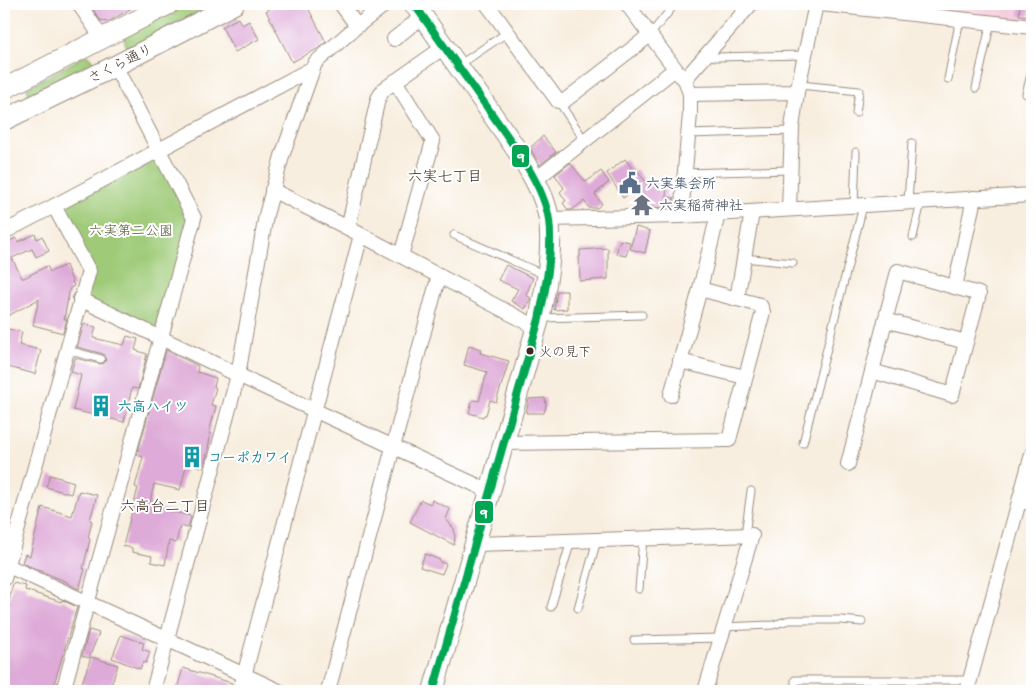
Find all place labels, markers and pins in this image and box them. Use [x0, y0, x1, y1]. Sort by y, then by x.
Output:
public building icon: 六実集会所 [617, 170, 643, 196]
place label: 六実集会所 [646, 177, 716, 194]
temple icon: 六実稲荷神社 [629, 192, 655, 218]
place label: 六実稲荷神社 [659, 198, 743, 216]
place label: 火の見下 [539, 345, 591, 361]
marker: 火の見下 [525, 346, 535, 356]
building icon: 六高ハイツ [88, 393, 114, 419]
place label: 六高ハイツ [118, 400, 188, 417]
building icon: コーポカワイ [179, 444, 205, 470]
place label: コーポカワイ [208, 451, 292, 468]

